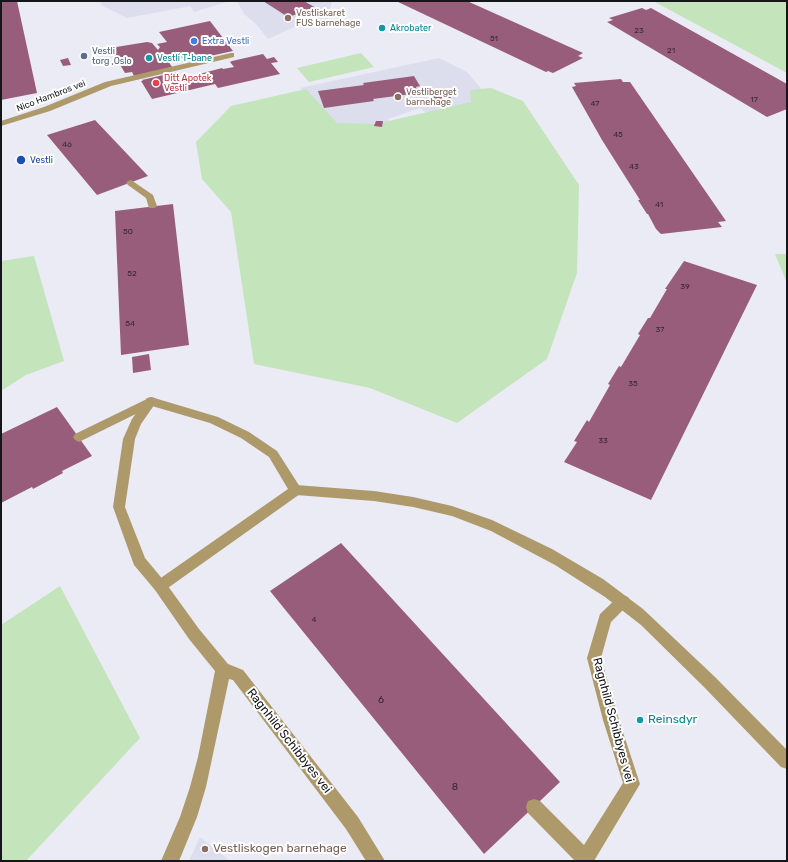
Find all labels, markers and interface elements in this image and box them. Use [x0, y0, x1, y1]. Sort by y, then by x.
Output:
place label: Vestliskaret FUS barnehage [296, 8, 360, 29]
marker: Vestliskaret FUS barnehage [283, 13, 293, 23]
marker: Akrobater [377, 23, 387, 33]
place label: Akrobater [390, 23, 431, 33]
house number: 23 [634, 26, 644, 36]
house number: 51 [490, 34, 498, 44]
marker: Extra Vestli [189, 36, 199, 46]
place label: Extra Vestli [202, 36, 249, 46]
place label: Vestli torg ,Oslo [92, 46, 132, 67]
house number: 21 [667, 46, 675, 56]
marker: Vestli torg ,Oslo [79, 51, 89, 61]
marker: Vestli T-bane [144, 53, 154, 63]
place label: Vestli T-bane [157, 53, 212, 63]
place label: Ditt Apotek Vestli [164, 73, 211, 94]
street label: Nico Hambros vei [15, 78, 87, 114]
marker: Ditt Apotek Vestli [151, 78, 161, 88]
place label: Vestliberget barnehage [406, 87, 457, 108]
marker: Vestliberget barnehage [393, 92, 403, 102]
house number: 17 [750, 95, 758, 105]
house number: 47 [591, 99, 599, 109]
house number: 45 [613, 130, 623, 140]
house number: 46 [62, 140, 72, 150]
marker: Vestli [15, 154, 27, 166]
place label: Vestli [30, 155, 53, 165]
house number: 43 [629, 162, 639, 172]
house number: 41 [655, 200, 663, 210]
house number: 50 [123, 227, 133, 237]
house number: 52 [127, 269, 137, 279]
house number: 39 [680, 282, 690, 292]
house number: 54 [125, 319, 135, 329]
house number: 37 [656, 325, 664, 335]
house number: 35 [628, 379, 638, 389]
house number: 33 [598, 436, 608, 446]
house number: 4 [312, 615, 316, 625]
street label: Ragnhild Schibbyes vei [589, 656, 637, 784]
street label: Ragnhild Schibbyes vei [244, 686, 334, 796]
house number: 6 [378, 694, 384, 706]
place label: Reinsdyr [648, 713, 697, 727]
marker: Reinsdyr [635, 715, 645, 725]
house number: 8 [452, 781, 458, 793]
place label: Vestliskogen barnehage [213, 842, 347, 856]
marker: Vestliskogen barnehage [200, 844, 210, 854]

